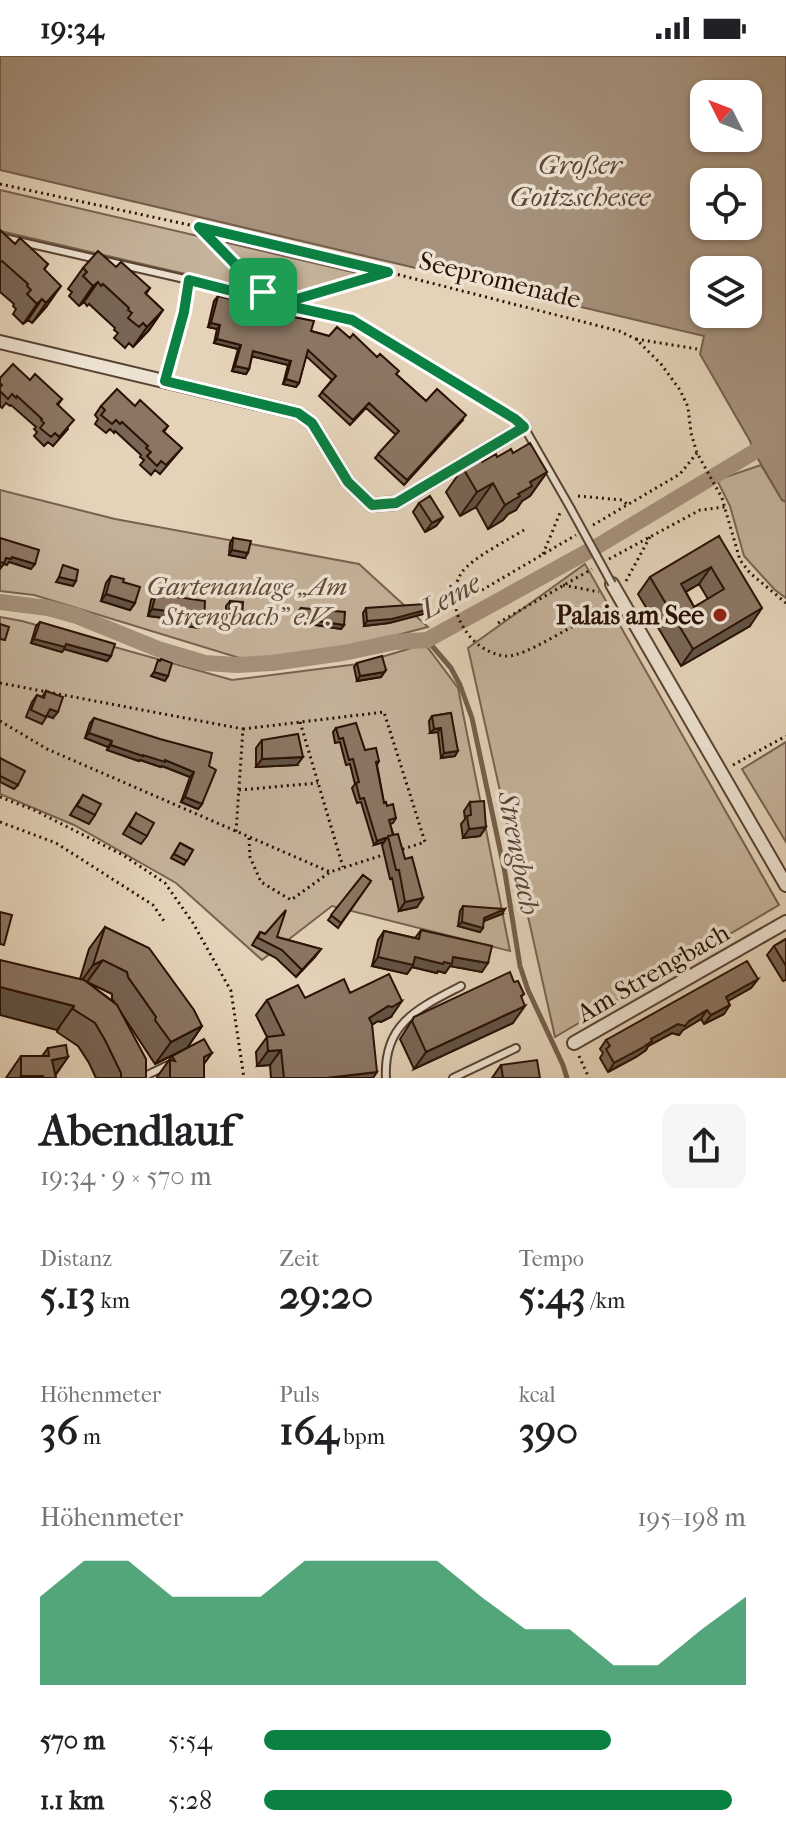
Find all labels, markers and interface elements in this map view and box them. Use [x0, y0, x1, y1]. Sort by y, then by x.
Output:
text: 19:34 [40, 11, 104, 46]
north arrow [690, 80, 762, 152]
map controls [690, 80, 762, 328]
water label: Großer Goitzschesee [510, 148, 651, 213]
button: locate [690, 168, 762, 240]
street label: Seepromenade [416, 245, 584, 315]
button: layers [690, 256, 762, 328]
pin [229, 258, 297, 326]
icon: arrive [241, 270, 285, 314]
water label: Leine [412, 566, 486, 627]
park label: Gartenanlage „Am Strengbach” e.V. [147, 571, 347, 632]
place label: Palais am See [556, 600, 704, 631]
marker: Palais am See [711, 606, 729, 624]
water label: Strengbach [491, 787, 547, 918]
street label: Am Strengbach [570, 917, 735, 1030]
button: share [662, 1104, 746, 1188]
text: Abendlauf [40, 1105, 234, 1156]
text: 19:34 · 9 × 570 m [40, 1161, 212, 1192]
text: Distanz [40, 1246, 112, 1272]
text: Zeit [279, 1246, 319, 1272]
text: Tempo [519, 1246, 584, 1272]
text: 5.13 [40, 1272, 96, 1318]
text: 29:20 [279, 1272, 373, 1318]
text: 5:43 [519, 1272, 586, 1318]
text: km [96, 1288, 130, 1314]
text: /km [586, 1288, 625, 1314]
text: Höhenmeter [40, 1382, 161, 1408]
text: Puls [279, 1382, 319, 1408]
text: kcal [519, 1382, 556, 1408]
text: 36 [40, 1408, 78, 1454]
text: 164 [279, 1408, 339, 1454]
text: 390 [519, 1408, 578, 1454]
text: m [78, 1424, 101, 1450]
text: bpm [339, 1424, 385, 1450]
text: Höhenmeter [40, 1502, 183, 1533]
text: 195–198 m [637, 1502, 746, 1533]
text: 570 m [40, 1725, 105, 1756]
text: 5:54 [168, 1725, 212, 1756]
text: 1.1 km [40, 1785, 104, 1816]
text: 5:28 [168, 1785, 212, 1816]

